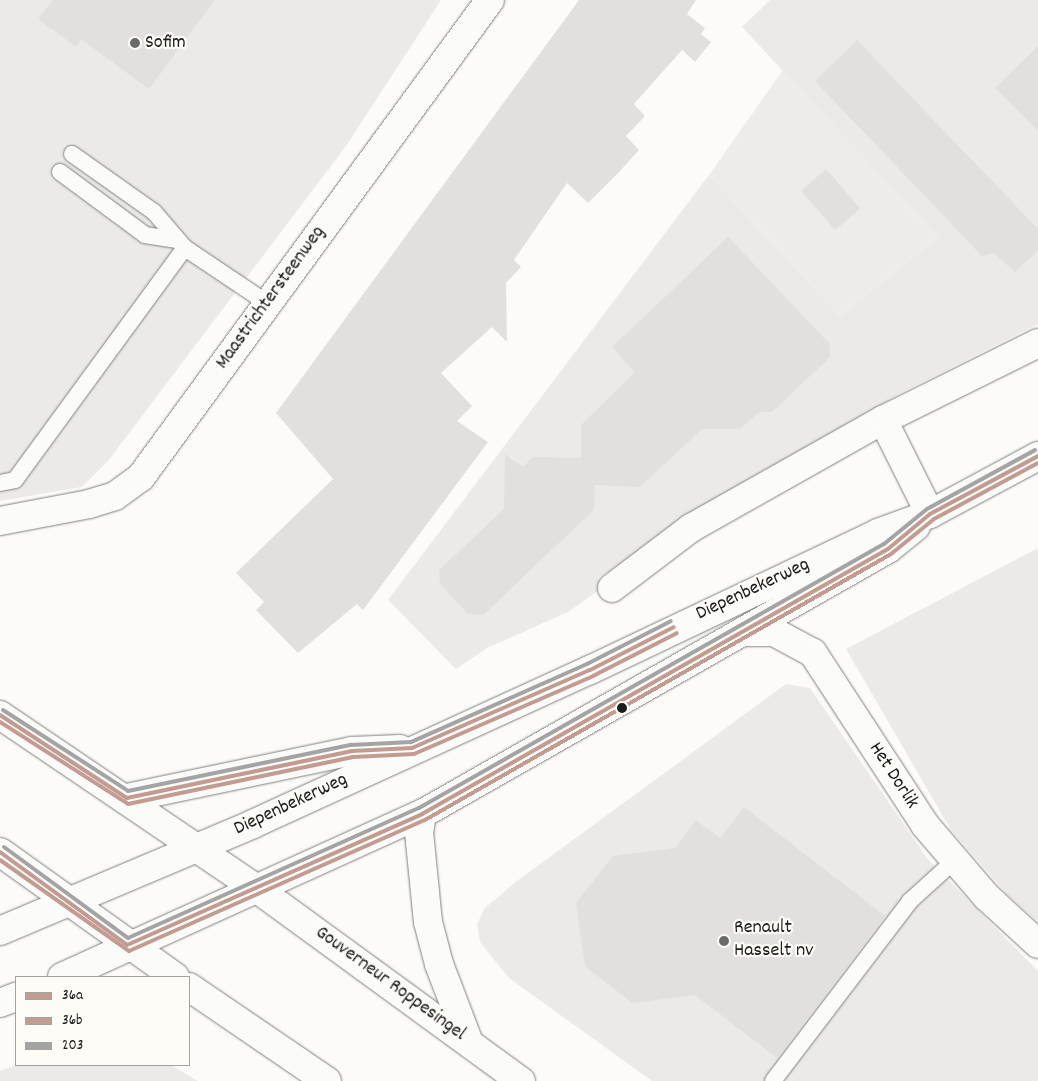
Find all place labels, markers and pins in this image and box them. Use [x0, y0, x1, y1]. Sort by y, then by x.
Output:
place label: Sofim [145, 31, 186, 55]
marker: Sofim [129, 37, 141, 49]
unlabelled marker [617, 703, 627, 713]
place label: Renault Hasselt nv [734, 917, 814, 964]
marker: Renault Hasselt nv [718, 935, 730, 947]

